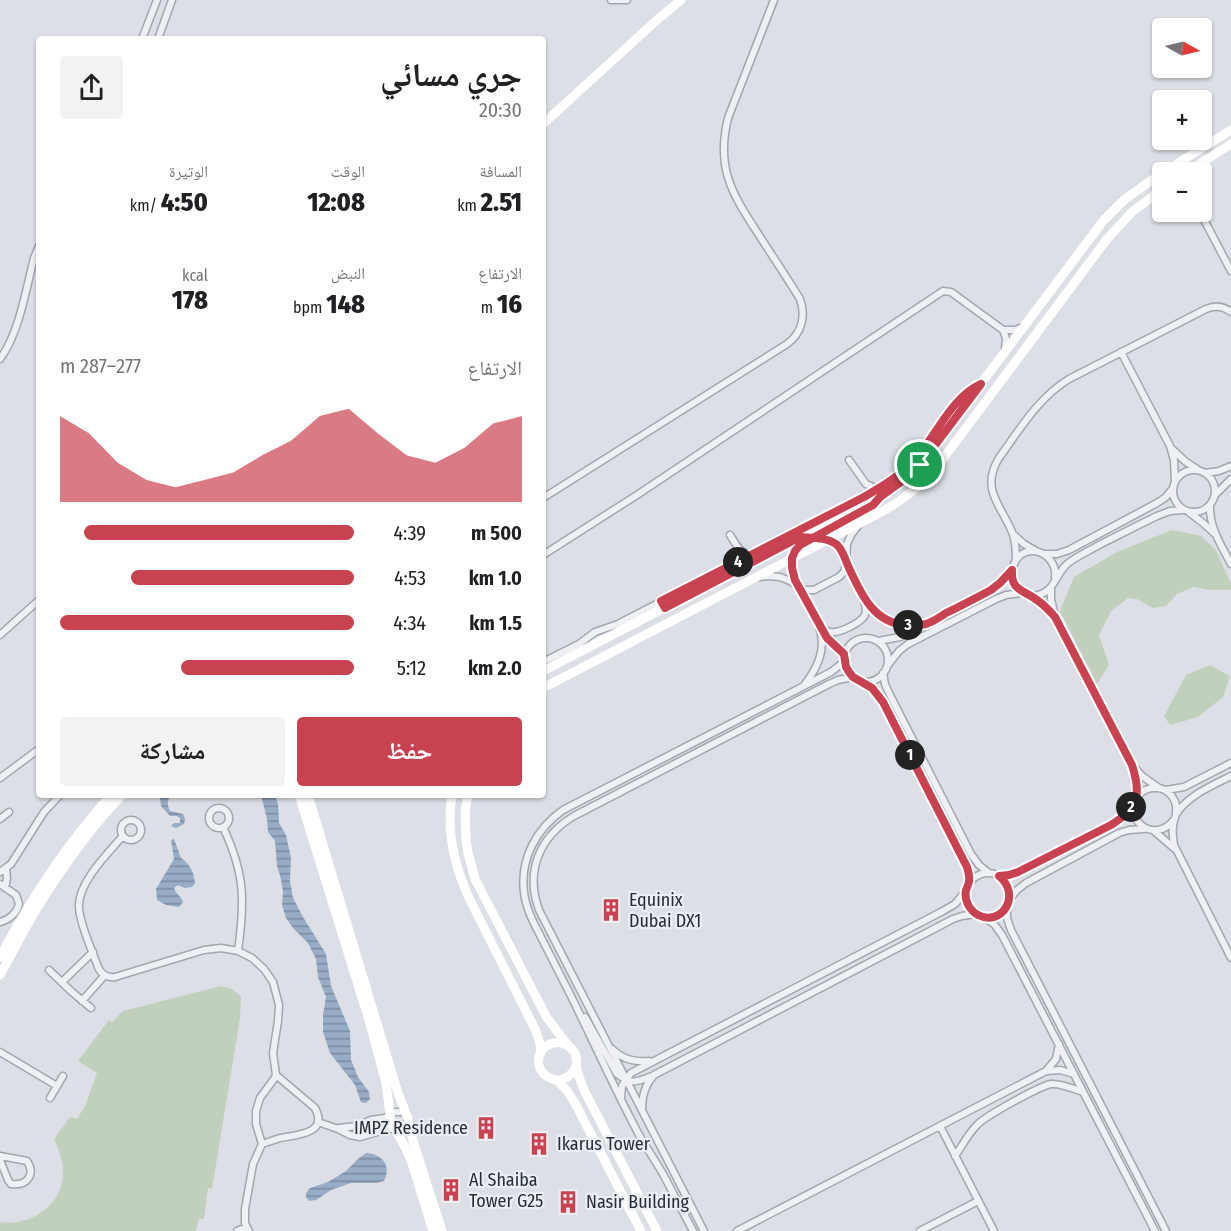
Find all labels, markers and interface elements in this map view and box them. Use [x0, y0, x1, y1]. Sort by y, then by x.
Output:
north arrow [1152, 18, 1212, 78]
map controls [1152, 18, 1212, 222]
text: جري مسائي [380, 55, 522, 95]
button: share [60, 56, 123, 119]
button: + [1152, 90, 1212, 150]
text: 20:30 [479, 98, 522, 122]
text: الوتيرة [169, 162, 208, 181]
text: الوقت [331, 162, 365, 181]
text: المسافة [480, 162, 522, 181]
button: − [1152, 162, 1212, 222]
text: 4:50 [161, 187, 208, 218]
text: 12:08 [307, 187, 365, 218]
text: 2.51 [481, 187, 522, 218]
text: /km [130, 196, 161, 215]
text: km [457, 196, 481, 215]
text: النبض [331, 264, 365, 283]
text: الارتفاع [478, 264, 522, 283]
text: kcal [182, 266, 208, 285]
text: 178 [172, 285, 208, 316]
text: 148 [326, 289, 365, 320]
text: 16 [497, 289, 522, 320]
text: bpm [293, 298, 326, 317]
text: m [481, 298, 497, 317]
text: 277–287 m [60, 354, 141, 378]
text: الارتفاع [467, 356, 522, 380]
pin [894, 439, 945, 490]
icon: arrive [903, 448, 936, 481]
text: 4:39 [393, 521, 426, 545]
text: 500 m [471, 521, 522, 545]
pin: 4 [723, 547, 753, 577]
text: 4 [734, 552, 742, 571]
text: 4:53 [394, 566, 426, 590]
text: 1.0 km [469, 566, 522, 590]
pin: 3 [893, 610, 923, 640]
text: 4:34 [393, 611, 426, 635]
text: 1.5 km [469, 611, 522, 635]
text: 3 [904, 615, 912, 634]
text: 5:12 [397, 656, 426, 680]
text: 2.0 km [468, 656, 522, 680]
button: مشاركة [60, 717, 285, 786]
button: حفظ [297, 717, 522, 786]
pin: 1 [895, 740, 925, 770]
text: 1 [907, 745, 913, 764]
pin: 2 [1116, 792, 1146, 822]
text: 2 [1127, 797, 1135, 816]
place label: Equinix Dubai DX1 [629, 889, 701, 932]
building icon: Equinix Dubai DX1 [598, 897, 624, 923]
building icon: IMPZ Residence [473, 1115, 499, 1141]
place label: IMPZ Residence [354, 1117, 468, 1139]
building icon: Ikarus Tower [526, 1131, 552, 1157]
place label: Ikarus Tower [557, 1133, 651, 1155]
place label: Al Shaiba Tower G25 [469, 1169, 543, 1212]
building icon: Al Shaiba Tower G25 [438, 1177, 464, 1203]
building icon: Nasir Building [555, 1189, 581, 1215]
place label: Nasir Building [586, 1191, 689, 1213]

